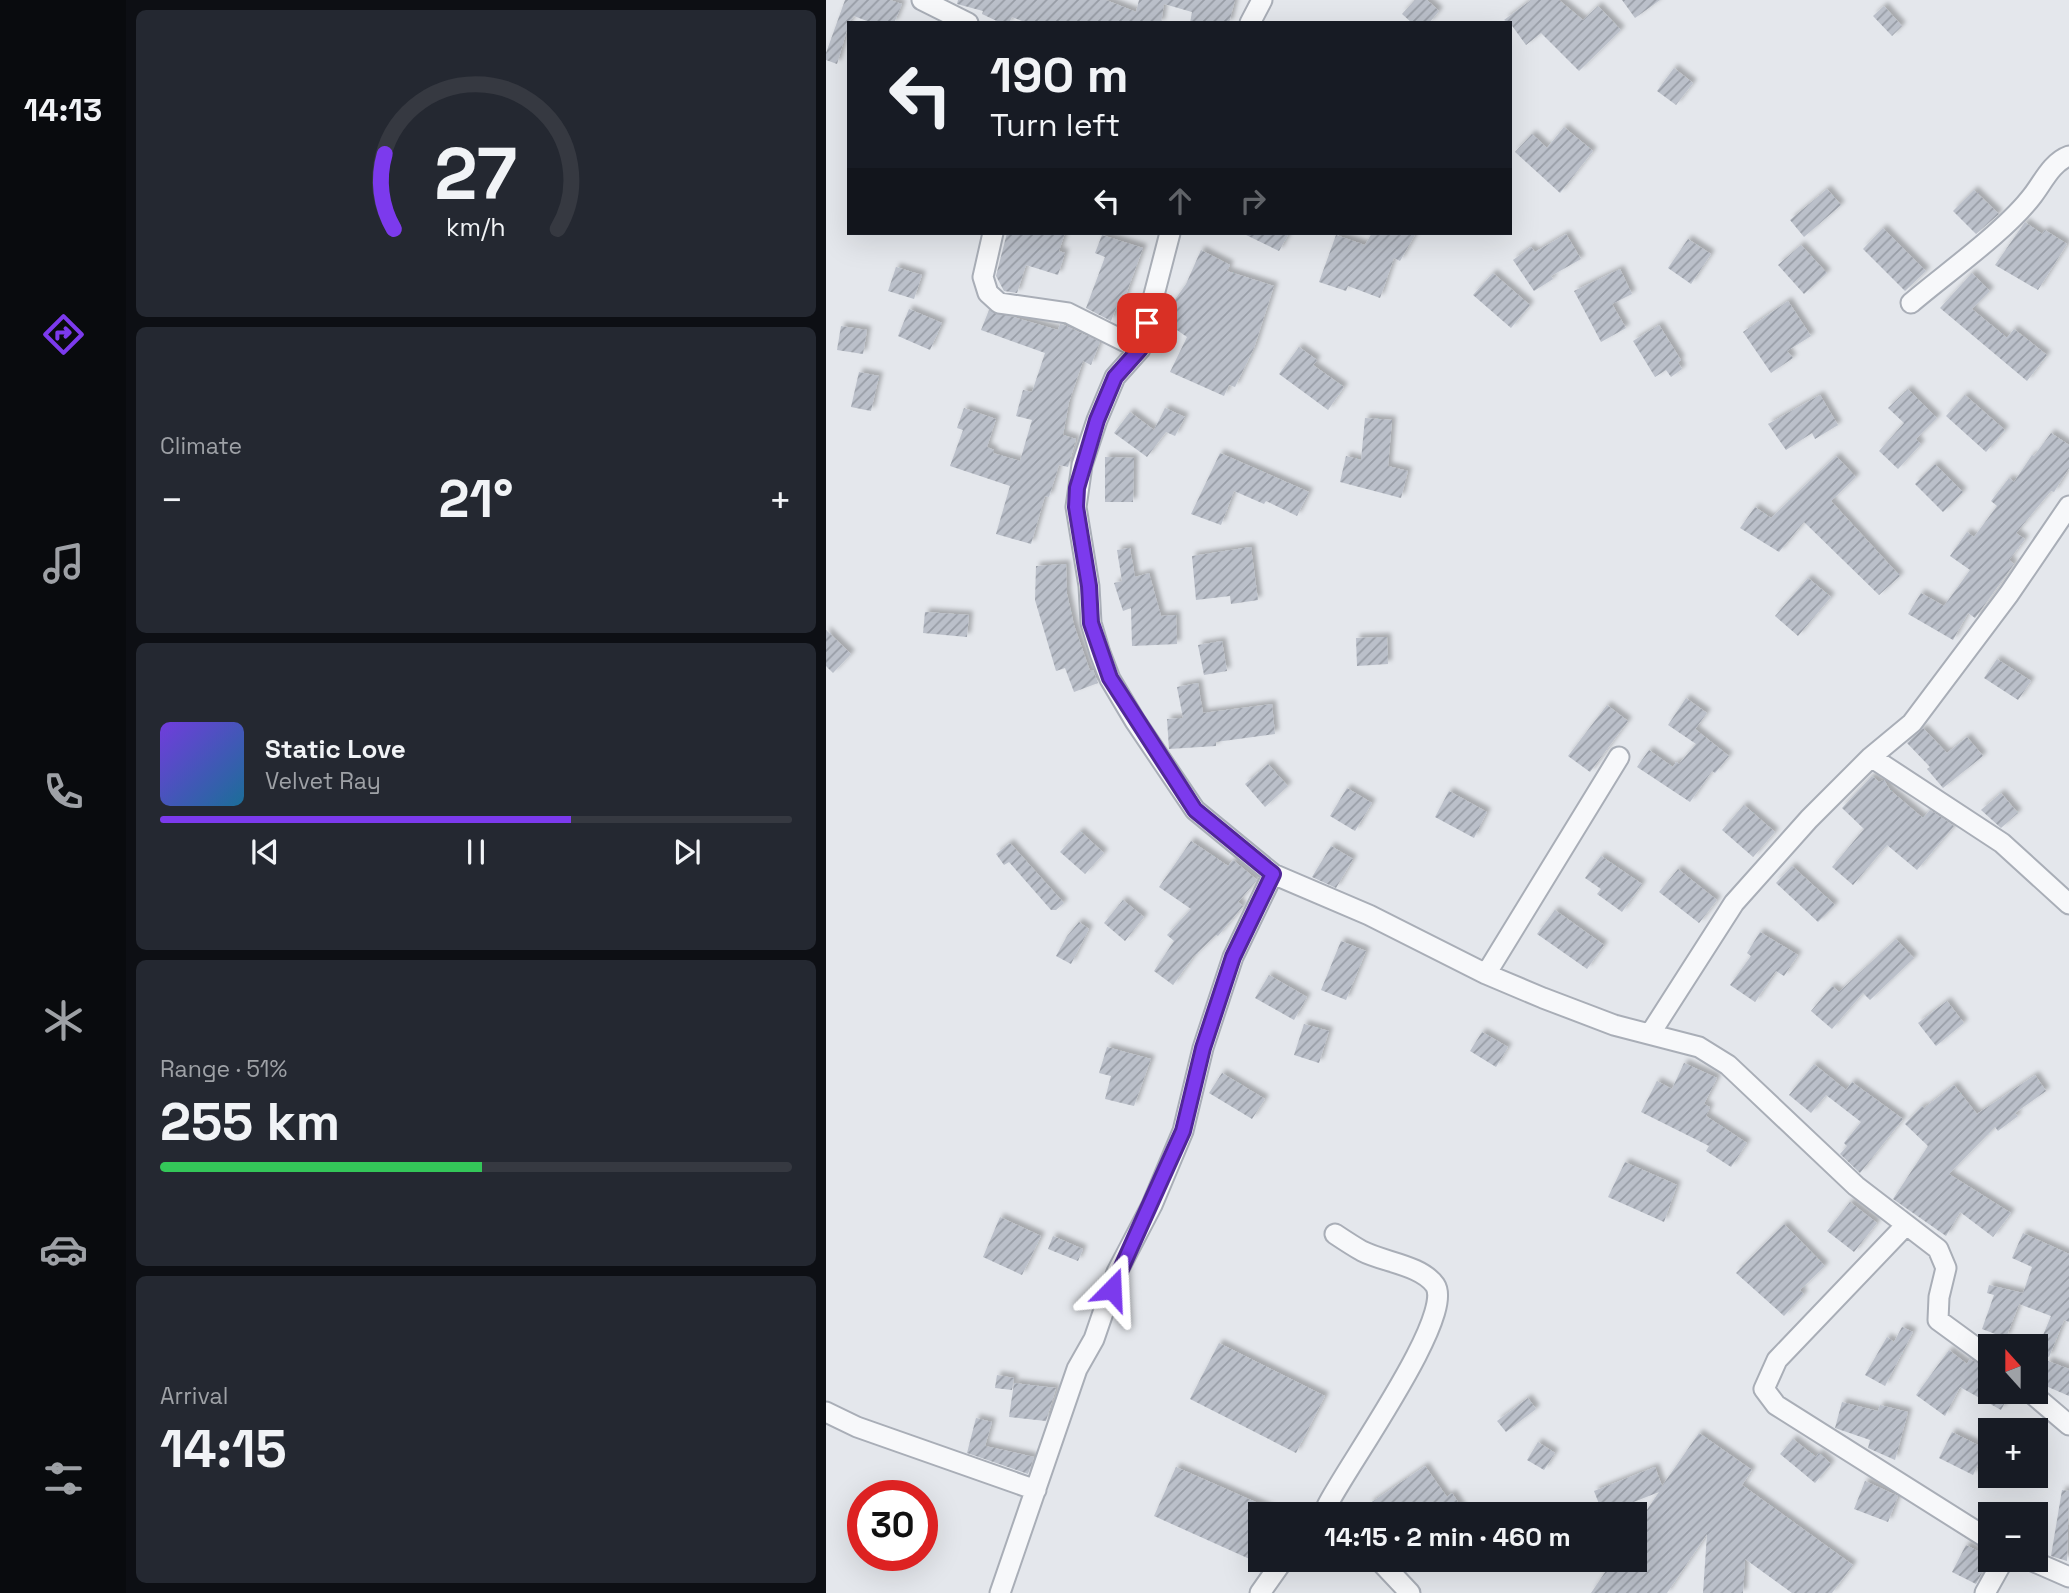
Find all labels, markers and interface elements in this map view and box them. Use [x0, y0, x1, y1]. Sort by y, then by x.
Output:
text: 190 m [990, 44, 1128, 106]
icon: left [875, 49, 966, 140]
text: 14:13 [24, 90, 102, 130]
text: Turn left [990, 105, 1120, 145]
text: 27 [435, 128, 517, 221]
icon: left [1088, 182, 1126, 220]
icon: ahead [1161, 182, 1199, 220]
icon: right [1234, 182, 1272, 220]
text: km/h [446, 211, 506, 243]
pin [1117, 293, 1177, 353]
icon: arrive [1128, 304, 1166, 342]
icon: directions [39, 310, 88, 359]
text: Climate [160, 431, 242, 461]
text: 21° [439, 466, 513, 532]
text: − [160, 476, 184, 524]
text: + [768, 476, 792, 524]
icon: music [39, 539, 88, 588]
text: Static Love [265, 732, 406, 766]
text: Velvet Ray [265, 766, 381, 796]
icon: phone [39, 767, 88, 816]
icon: previous [246, 833, 284, 871]
icon: pause [457, 833, 495, 871]
icon: next [668, 833, 706, 871]
icon: climate [39, 996, 88, 1045]
text: Range · 51% [160, 1054, 287, 1084]
text: 255 km [160, 1089, 340, 1155]
icon: car [39, 1225, 88, 1274]
position arrow [1075, 1252, 1149, 1326]
north arrow [1978, 1334, 2048, 1404]
map controls [1978, 1334, 2048, 1572]
text: Arrival [160, 1381, 228, 1411]
text: 14:15 [160, 1416, 287, 1482]
button: + [1978, 1418, 2048, 1488]
icon: filters [39, 1454, 88, 1503]
speed limit sign: 30 [847, 1480, 938, 1571]
button: − [1978, 1502, 2048, 1572]
text: 14:15 · 2 min · 460 m [1324, 1520, 1571, 1554]

